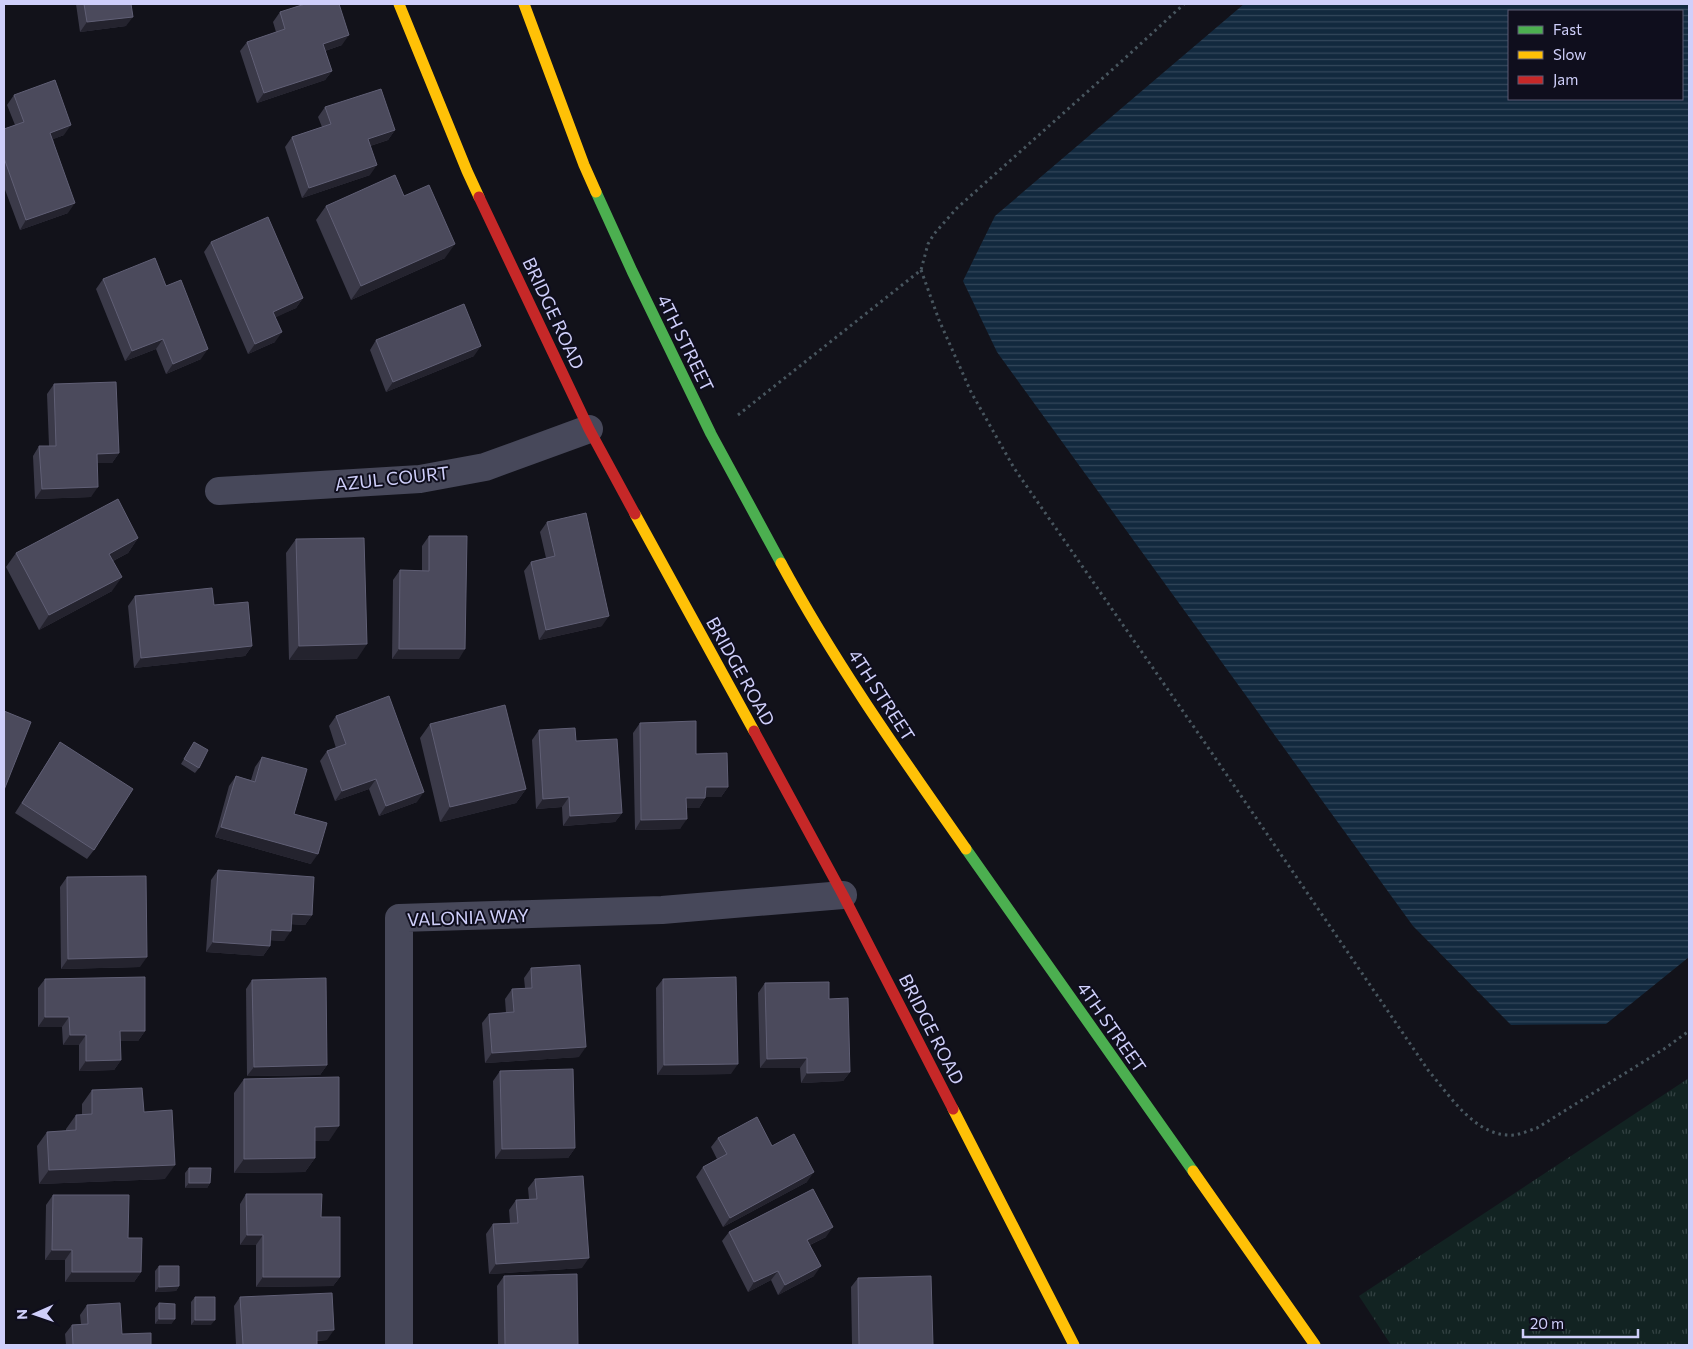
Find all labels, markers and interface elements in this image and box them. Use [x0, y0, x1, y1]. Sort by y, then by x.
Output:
legend [1508, 10, 1683, 100]
text: Fast [1553, 20, 1582, 38]
text: Slow [1553, 45, 1586, 63]
text: Jam [1553, 70, 1578, 88]
street label: BRIDGE ROAD [518, 254, 590, 372]
street label: 4TH STREET [653, 291, 719, 395]
street label: AZUL COURT [334, 461, 450, 495]
street label: BRIDGE ROAD [702, 613, 780, 729]
street label: 4TH STREET [844, 645, 920, 745]
street label: VALONIA WAY [407, 904, 530, 930]
street label: BRIDGE ROAD [895, 970, 969, 1088]
street label: 4TH STREET [1073, 978, 1151, 1076]
north arrow [10, 1289, 60, 1339]
scale bar [1523, 1306, 1638, 1338]
text: N [13, 1309, 30, 1320]
text: 20 m [1530, 1314, 1564, 1332]

